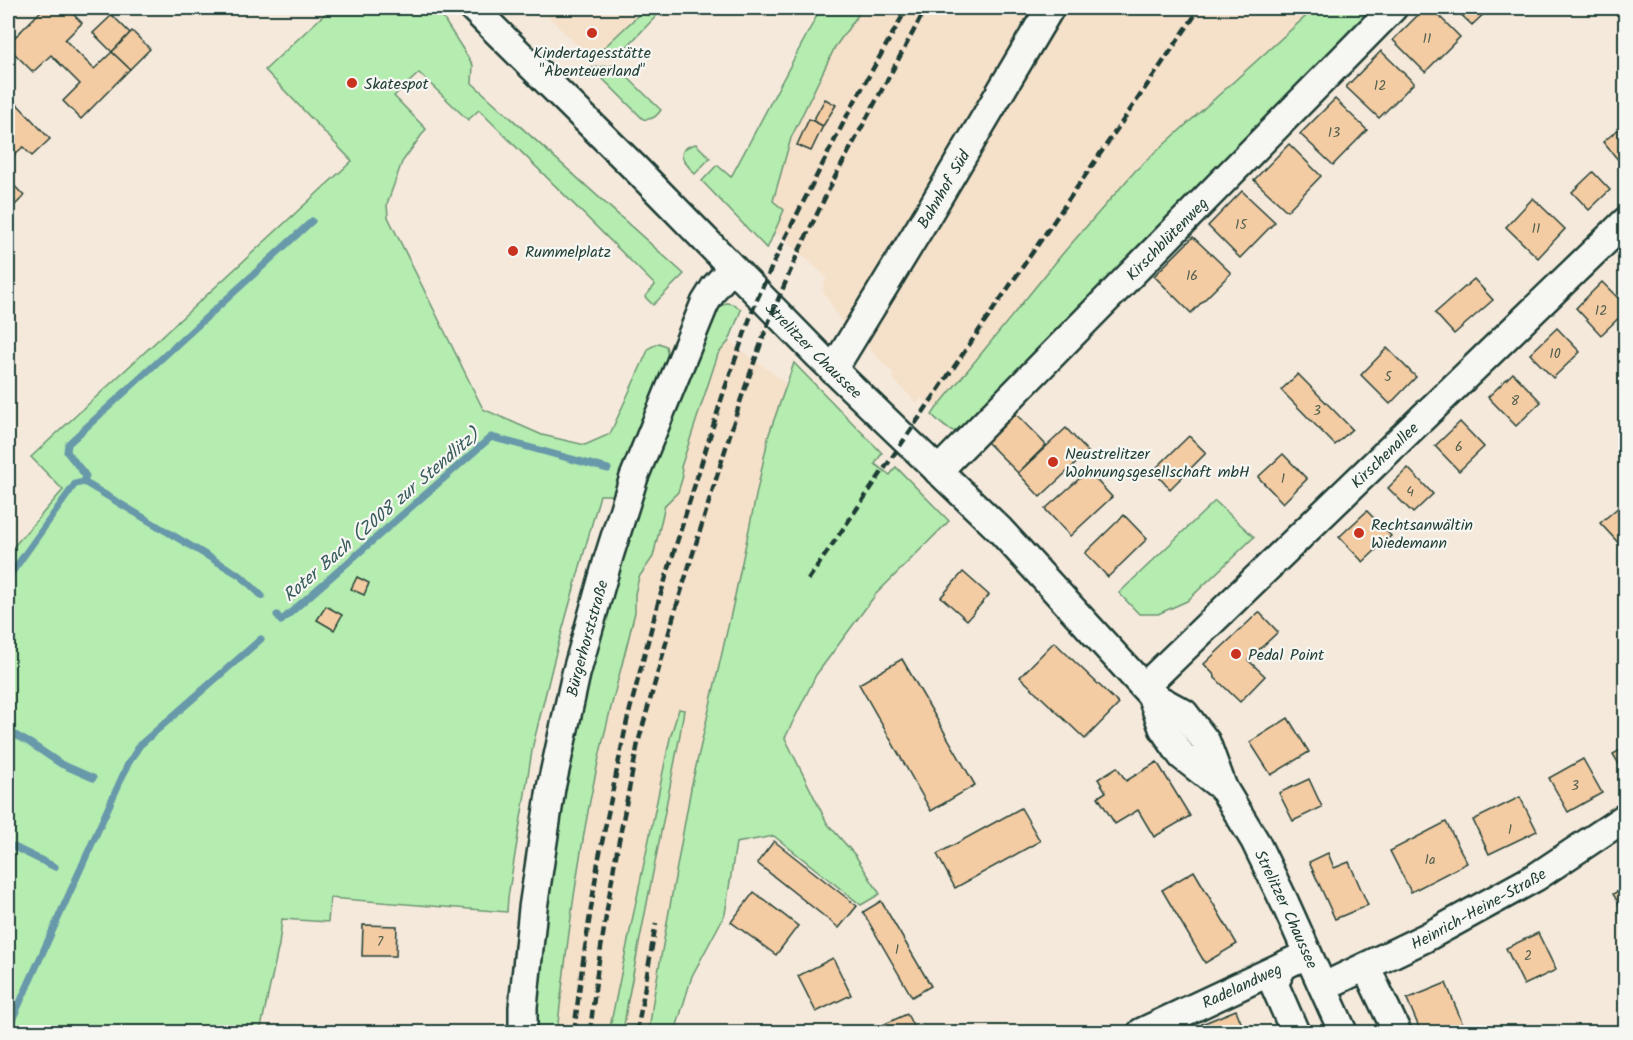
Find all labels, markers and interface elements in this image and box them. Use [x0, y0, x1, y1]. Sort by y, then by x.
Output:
marker: Kindertagesstätte "Abenteuerland" [585, 26, 599, 40]
house number: 11 [1423, 28, 1431, 50]
place label: Kindertagesstätte "Abenteuerland" [533, 41, 651, 84]
place label: Skatespot [364, 72, 430, 97]
house number: 12 [1374, 75, 1386, 97]
marker: Skatespot [345, 76, 359, 90]
house number: 13 [1328, 122, 1340, 144]
street label: Bahnhof Süd [911, 145, 978, 234]
street label: Kirschblütenweg [1121, 192, 1215, 287]
house number: 15 [1235, 214, 1248, 236]
house number: 11 [1532, 218, 1540, 240]
place label: Rummelplatz [525, 240, 611, 265]
marker: Rummelplatz [506, 244, 520, 258]
house number: 16 [1186, 265, 1198, 287]
street label: Strelitzer Chaussee [759, 297, 867, 405]
house number: 12 [1595, 300, 1607, 322]
house number: 10 [1549, 343, 1561, 365]
house number: 5 [1384, 366, 1393, 388]
house number: 8 [1511, 390, 1520, 412]
house number: 3 [1313, 400, 1321, 422]
street label: Kirschenallee [1345, 417, 1425, 495]
water label: Roter Bach (Z008 zur Stendlitz) [277, 421, 489, 610]
house number: 6 [1455, 436, 1463, 458]
place label: Neustrelitzer Wohnungsgesellschaft mbH [1065, 442, 1250, 485]
marker: Neustrelitzer Wohnungsgesellschaft mbH [1046, 455, 1060, 469]
house number: 1 [1281, 468, 1285, 490]
house number: 4 [1406, 481, 1414, 503]
place label: Rechtsanwältin Wiedemann [1371, 513, 1473, 556]
marker: Rechtsanwältin Wiedemann [1352, 526, 1366, 540]
street label: Bürgerhorststraße [560, 577, 616, 699]
place label: Pedal Point [1248, 643, 1325, 668]
marker: Pedal Point [1229, 647, 1243, 661]
house number: 3 [1571, 775, 1579, 797]
house number: 1 [1508, 819, 1512, 841]
street label: Strelitzer Chaussee [1247, 846, 1324, 973]
house number: 1a [1425, 849, 1435, 871]
street label: Heinrich-Heine-Straße [1407, 862, 1552, 957]
house number: 7 [377, 931, 384, 953]
house number: 1 [895, 939, 899, 961]
house number: 2 [1524, 945, 1532, 967]
street label: Radelandweg [1198, 957, 1286, 1016]

